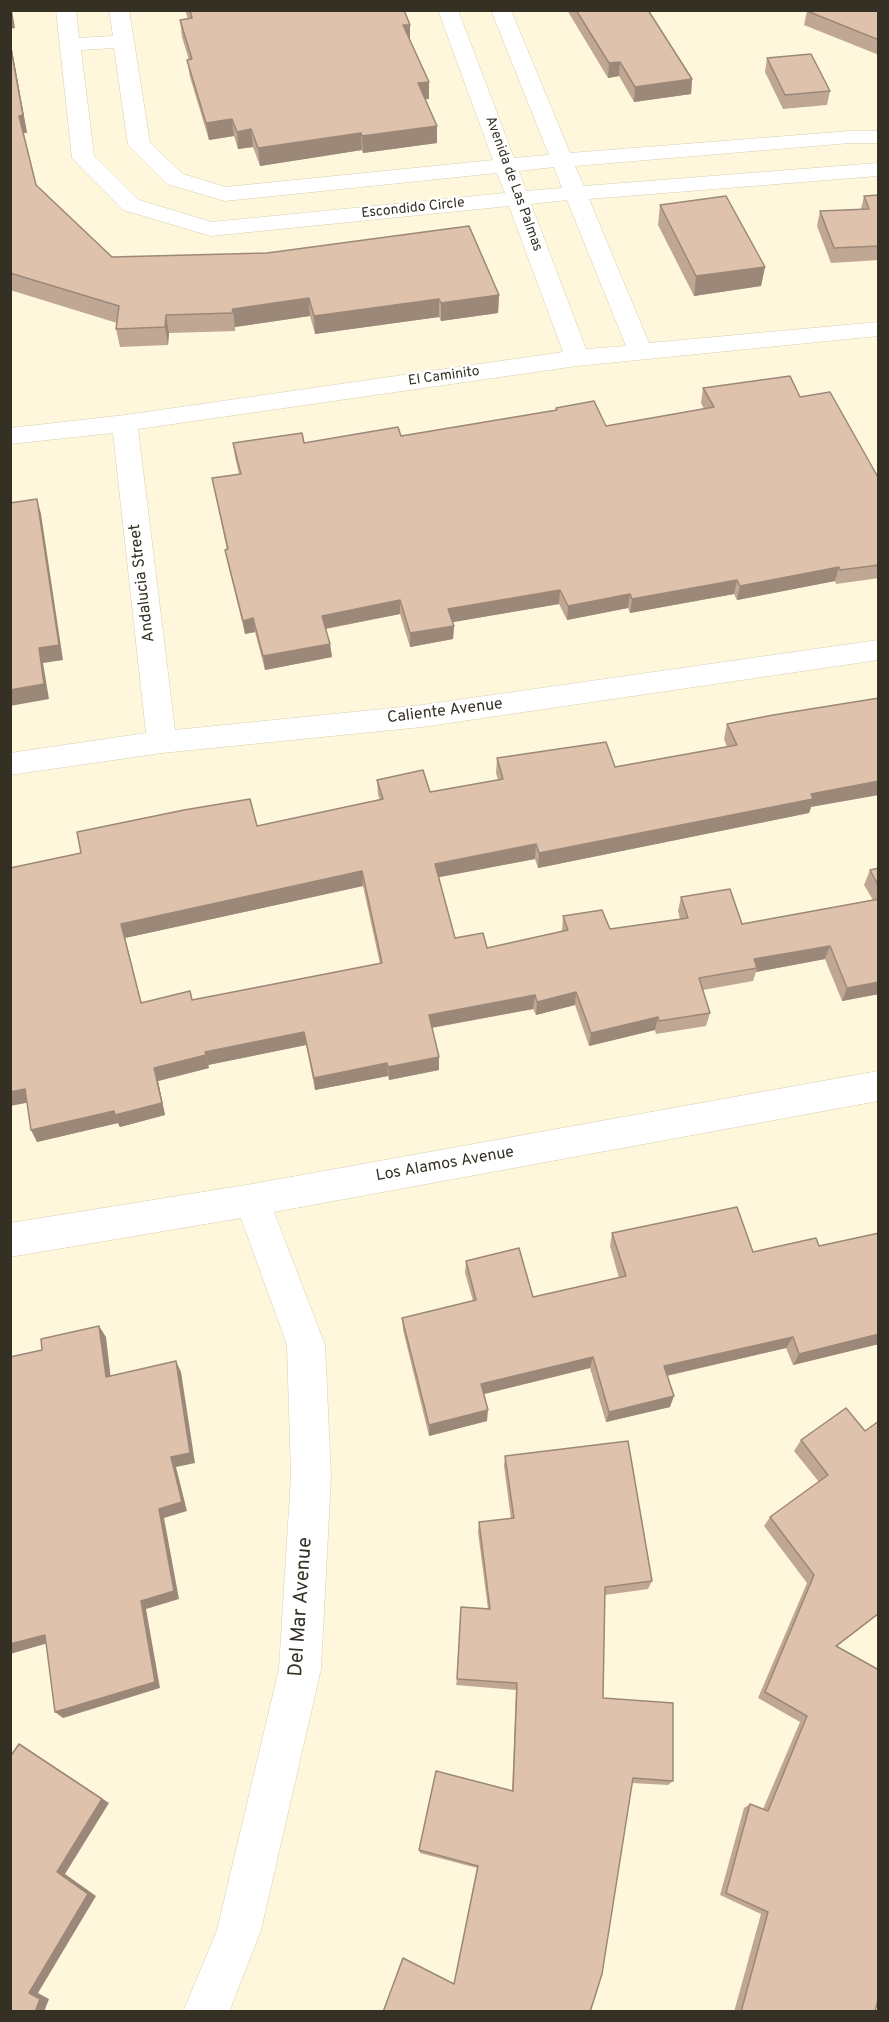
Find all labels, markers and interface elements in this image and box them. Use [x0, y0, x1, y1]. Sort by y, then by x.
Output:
street label: Avenida de Las Palmas [481, 114, 545, 254]
street label: Escondido Circle [361, 195, 465, 223]
street label: El Caminito [407, 364, 481, 390]
street label: Andalucia Street [126, 523, 160, 643]
street label: Caliente Avenue [386, 695, 504, 729]
street label: Los Alamos Avenue [374, 1143, 516, 1187]
street label: Del Mar Avenue [285, 1536, 319, 1678]

